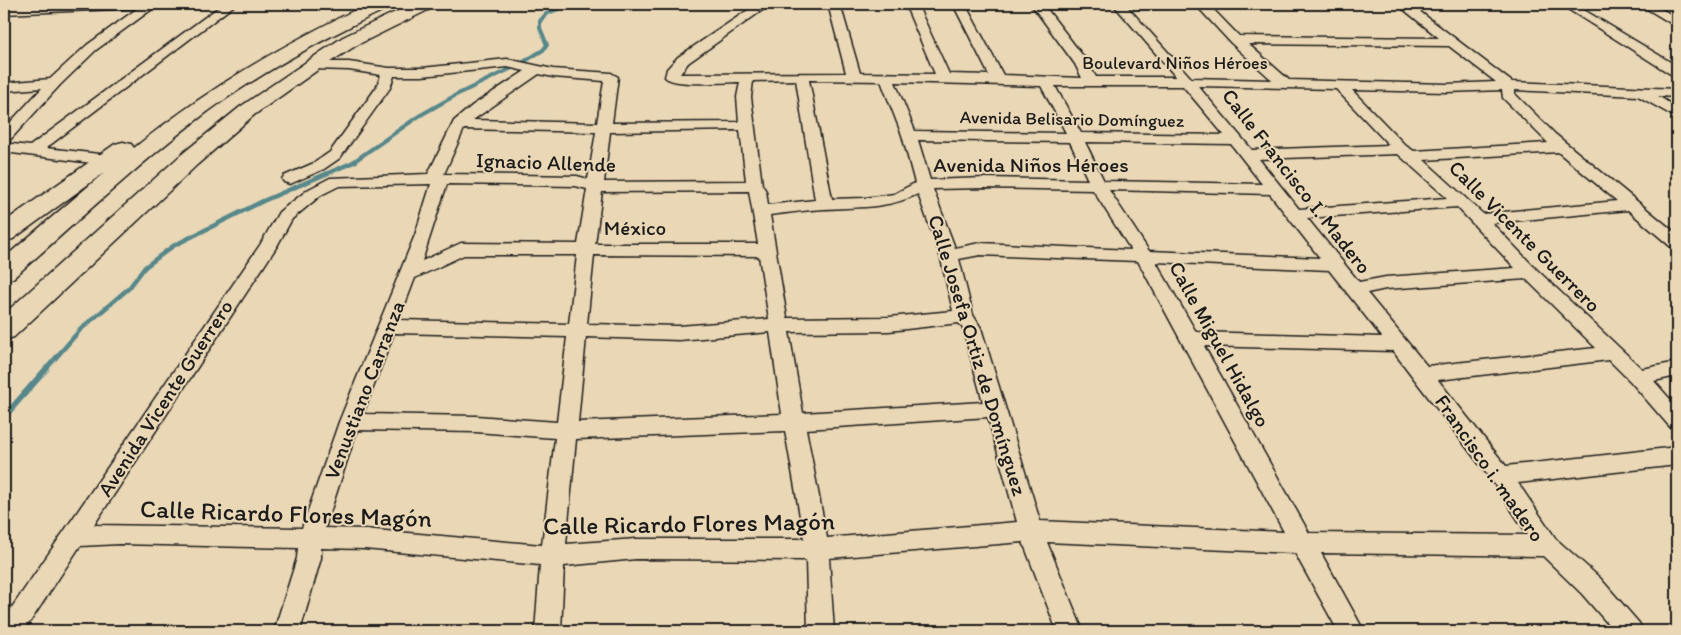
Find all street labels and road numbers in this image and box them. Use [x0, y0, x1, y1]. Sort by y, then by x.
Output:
street label: Boulevard Niños Héroes [1082, 52, 1268, 74]
street label: Calle Francisco I. Madero [1217, 84, 1377, 278]
street label: Avenida Belisario Domínguez [960, 106, 1185, 132]
street label: Ignacio Allende [476, 147, 616, 177]
street label: Avenida Niños Héroes [933, 152, 1129, 177]
street label: Calle Vicente Guerrero [1444, 155, 1606, 317]
street label: Calle Josefa Ortiz de Domínguez [923, 212, 1033, 499]
street label: México [604, 215, 666, 240]
street label: Calle Miguel Hidalgo [1164, 257, 1276, 431]
street label: Avenida Vicente Guerrero [92, 295, 238, 501]
street label: Venustiano Carranza [318, 297, 410, 483]
street label: Francisco i. madero [1430, 389, 1550, 547]
street label: Calle Ricardo Flores Magón [140, 493, 432, 533]
street label: Calle Ricardo Flores Magón [543, 505, 835, 541]

